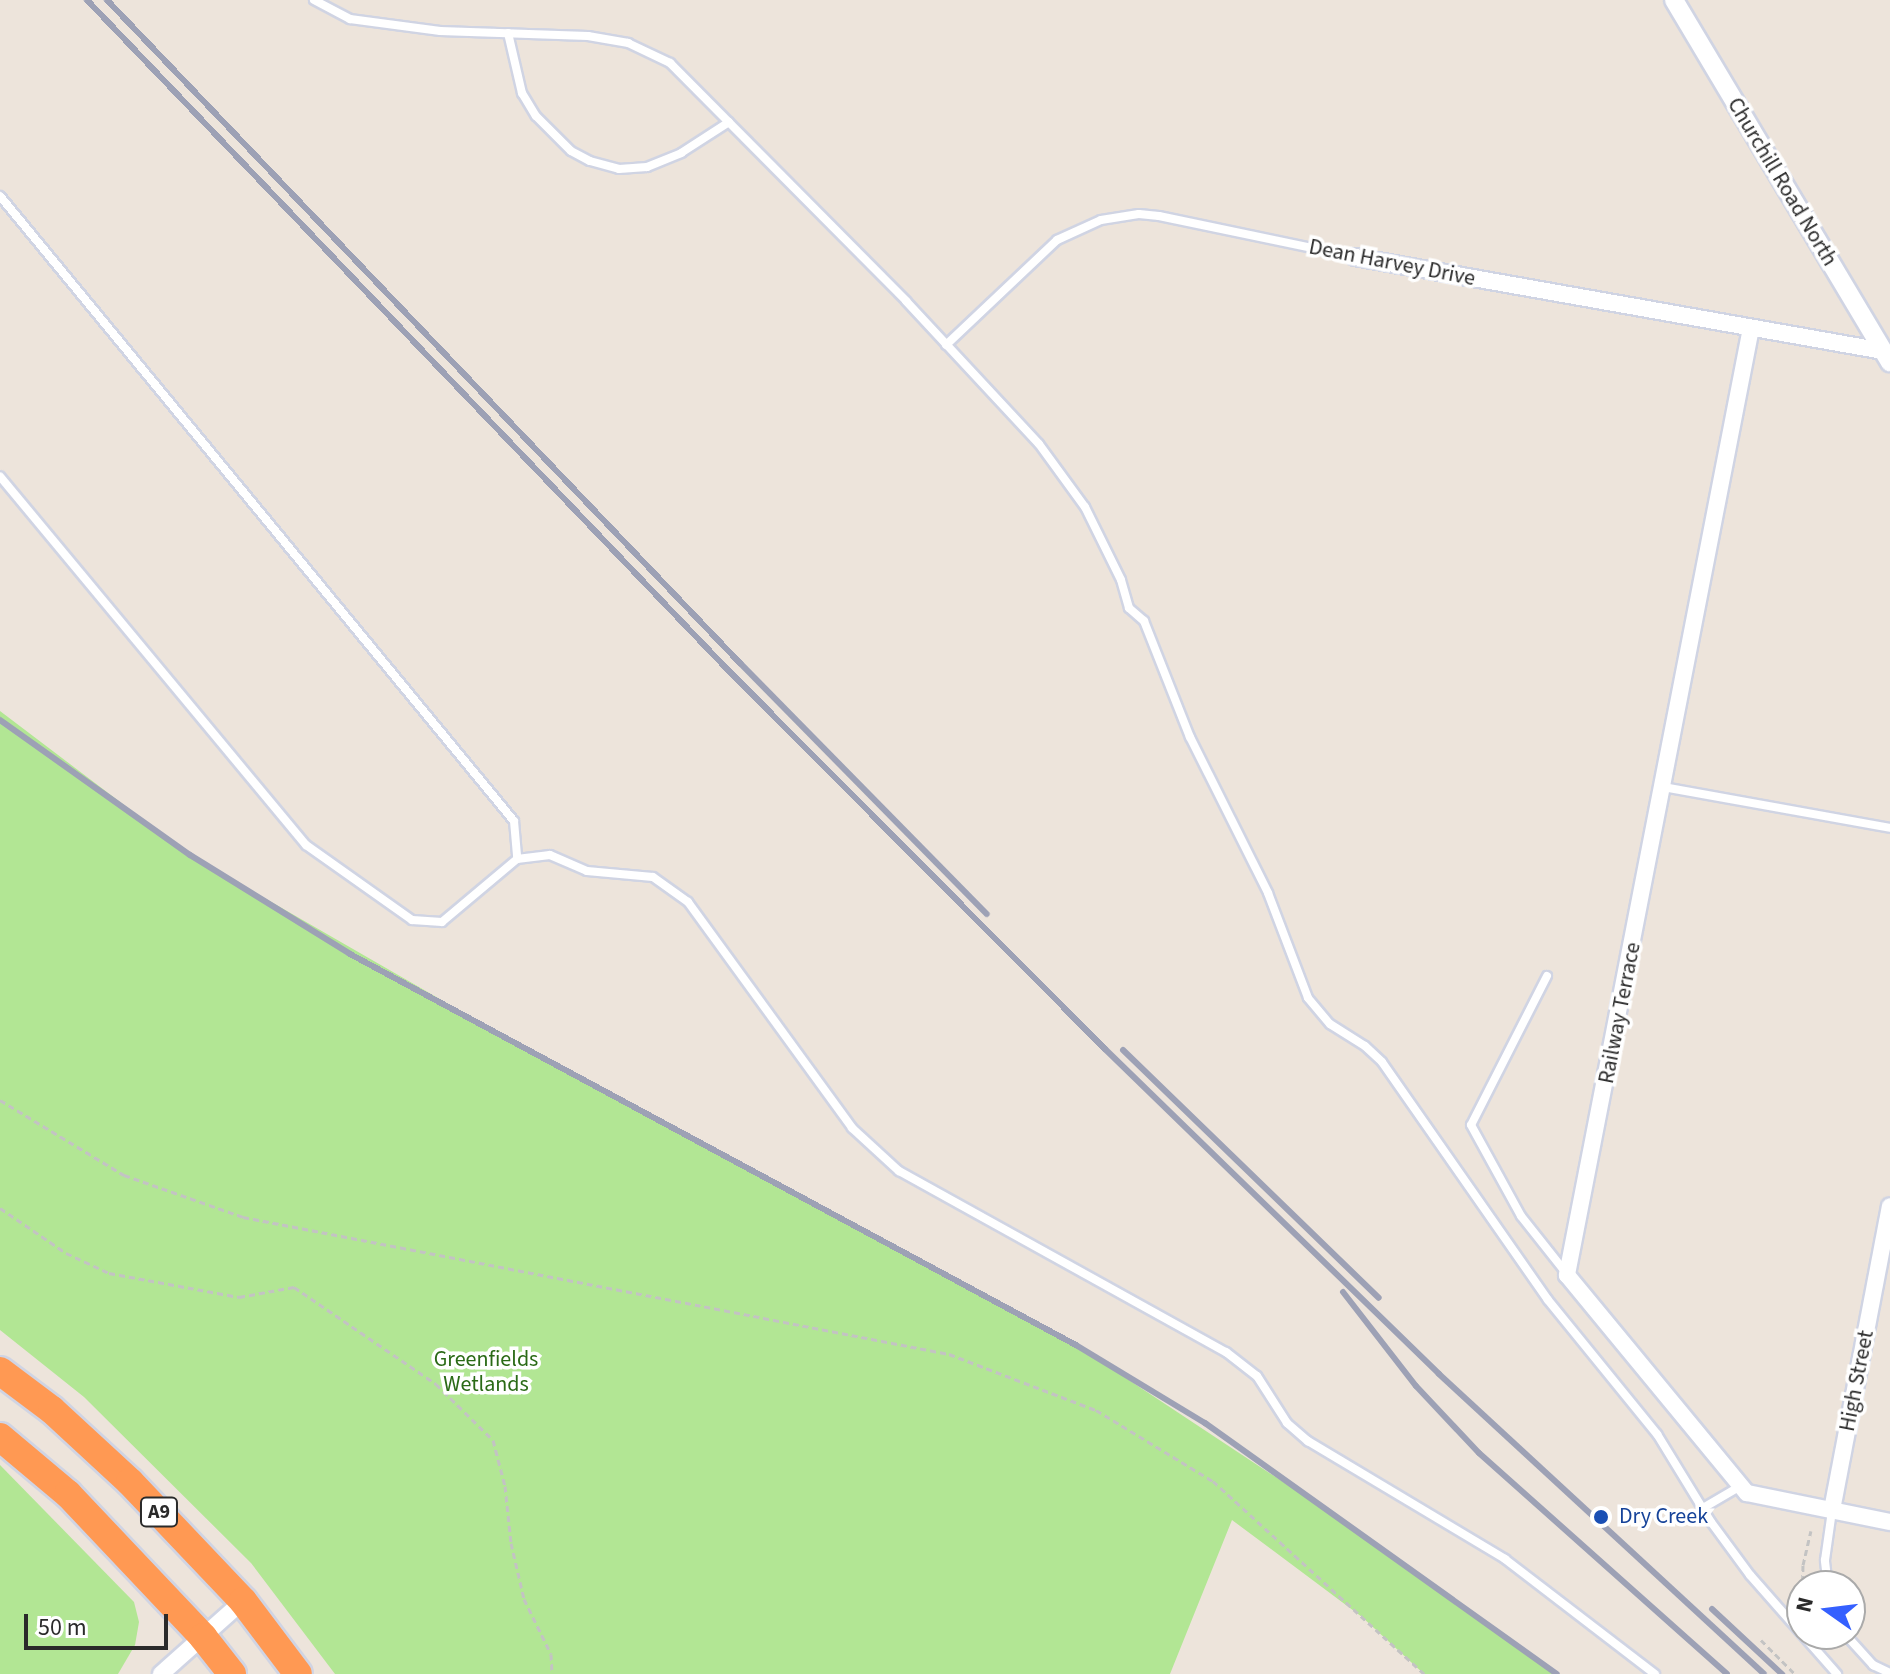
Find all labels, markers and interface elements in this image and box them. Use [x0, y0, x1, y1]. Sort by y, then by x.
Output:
street label: Churchill Road North [1721, 93, 1843, 271]
street label: Dean Harvey Drive [1307, 234, 1477, 292]
street label: Railway Terrace [1593, 940, 1647, 1086]
street label: High Street [1834, 1328, 1880, 1434]
park label: Greenfields Wetlands [434, 1346, 538, 1398]
road number: A9 [139, 1496, 179, 1528]
place label: Dry Creek [1619, 1504, 1708, 1530]
marker: Dry Creek [1590, 1506, 1612, 1528]
north arrow [1786, 1570, 1866, 1650]
text: N [1787, 1594, 1822, 1616]
scale bar [28, 1598, 172, 1648]
text: 50 m [38, 1610, 87, 1645]

